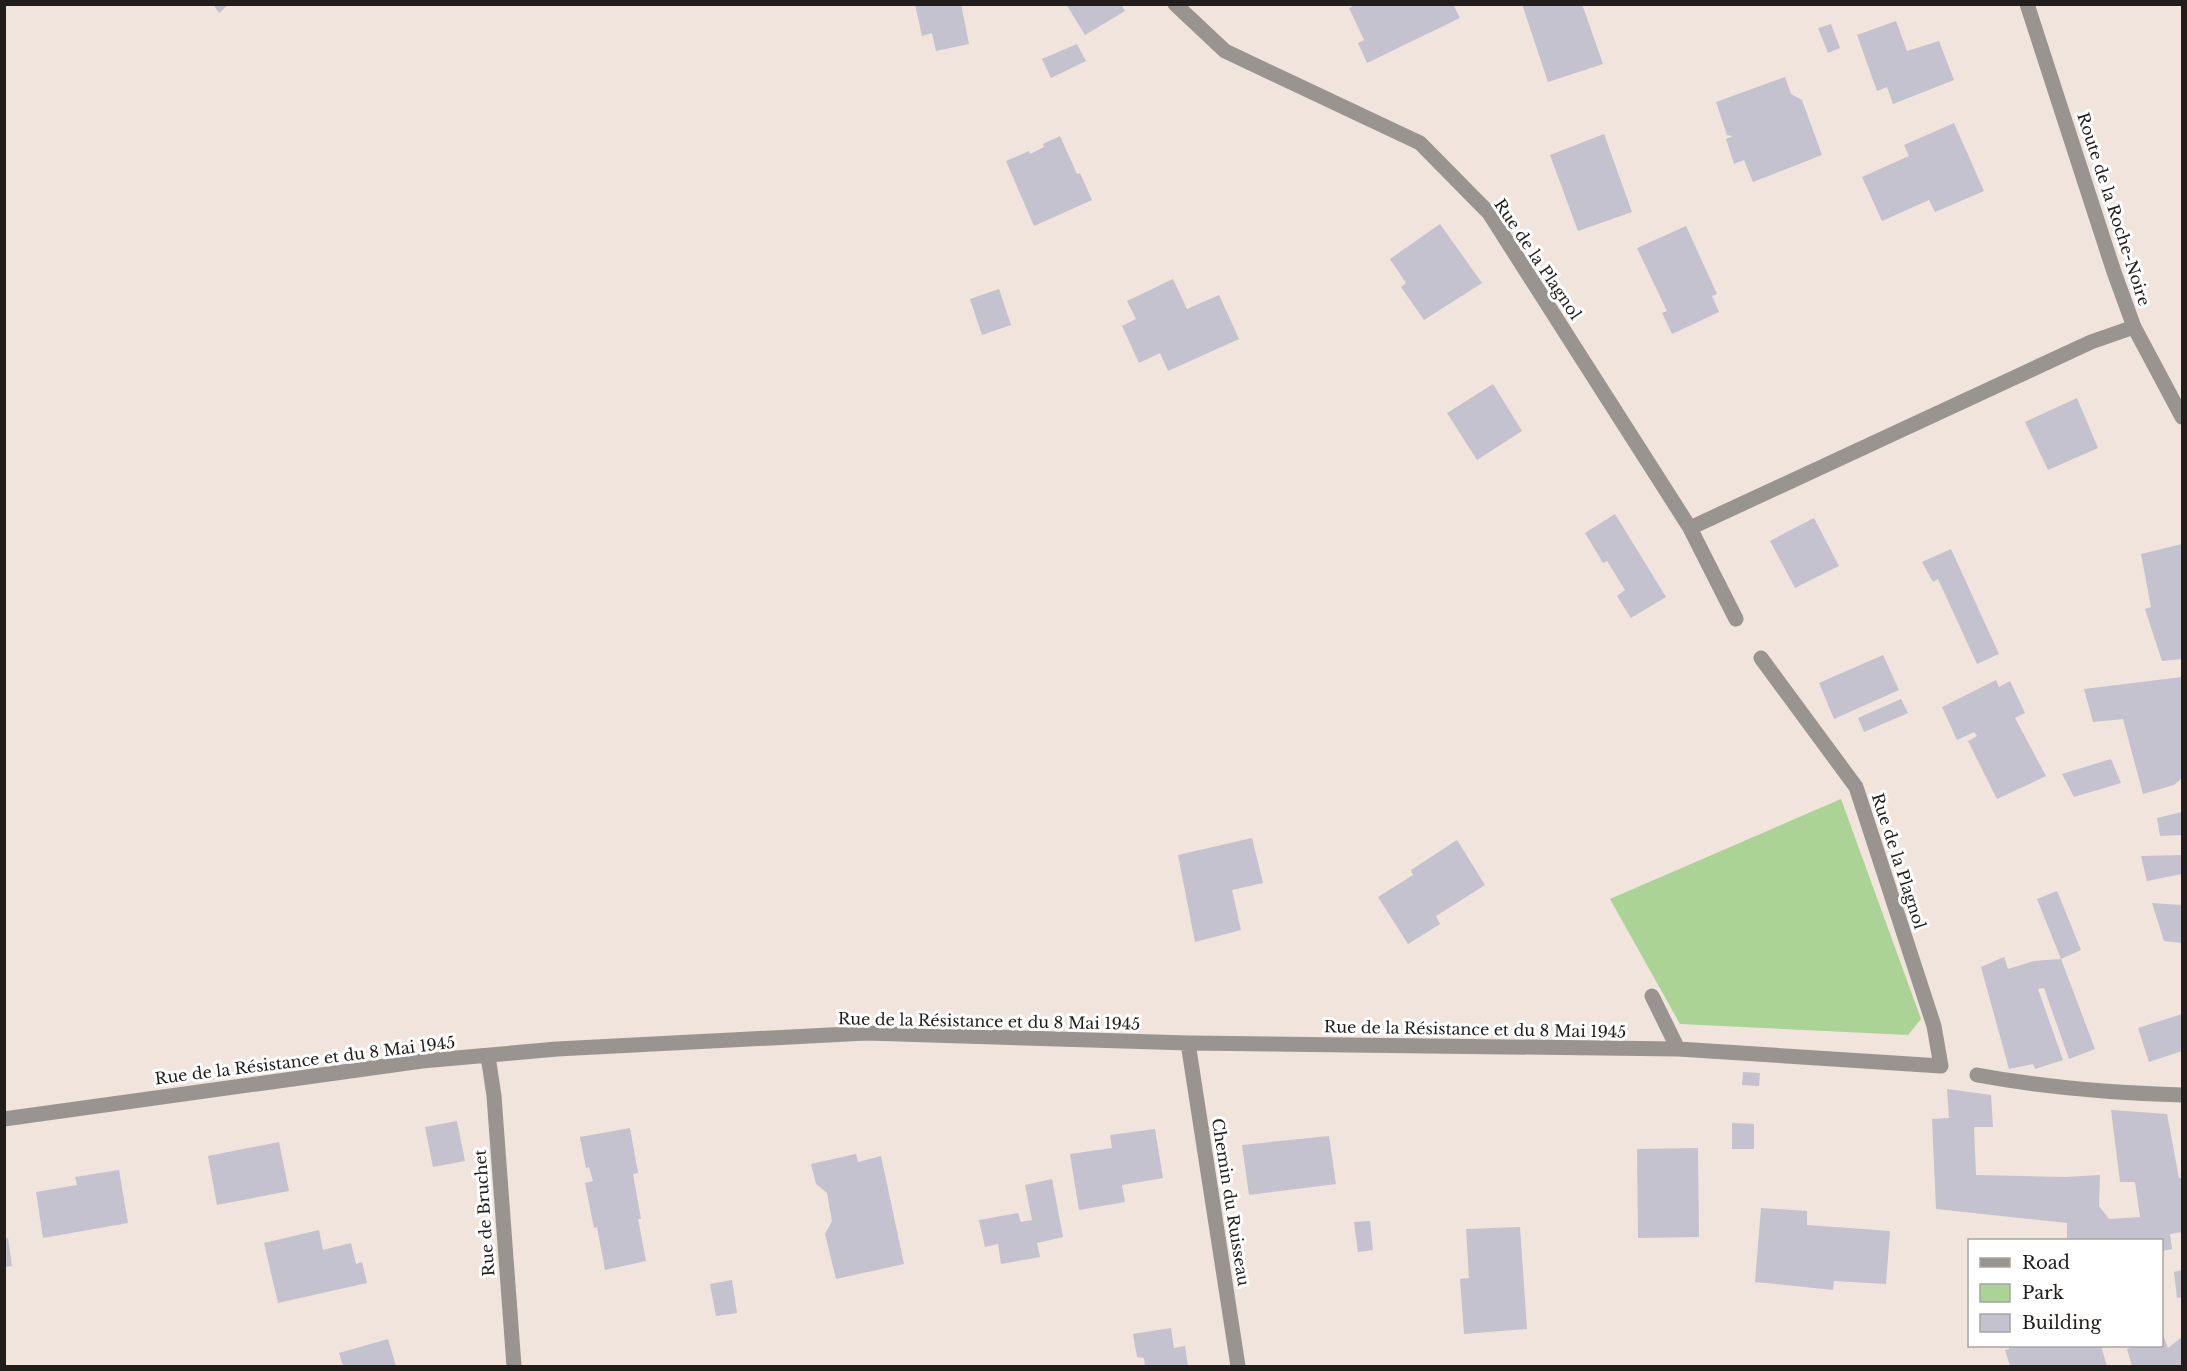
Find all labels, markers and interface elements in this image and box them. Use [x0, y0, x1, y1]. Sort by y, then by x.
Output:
street label: Route de la Roche-Noire [2073, 110, 2155, 308]
street label: Rue de la Plagnol [1490, 195, 1586, 323]
street label: Rue de la Plagnol [1868, 791, 1930, 931]
street label: Rue de la Résistance et du 8 Mai 1945 [838, 1008, 1140, 1034]
street label: Rue de la Résistance et du 8 Mai 1945 [1324, 1016, 1626, 1042]
street label: Rue de la Résistance et du 8 Mai 1945 [154, 1032, 456, 1088]
street label: Chemin du Ruisseau [1208, 1117, 1254, 1288]
street label: Rue de Bruchet [470, 1149, 498, 1277]
legend [1968, 1239, 2163, 1347]
text: Road [2022, 1252, 2070, 1274]
text: Park [2022, 1282, 2064, 1304]
text: Building [2022, 1312, 2101, 1334]

